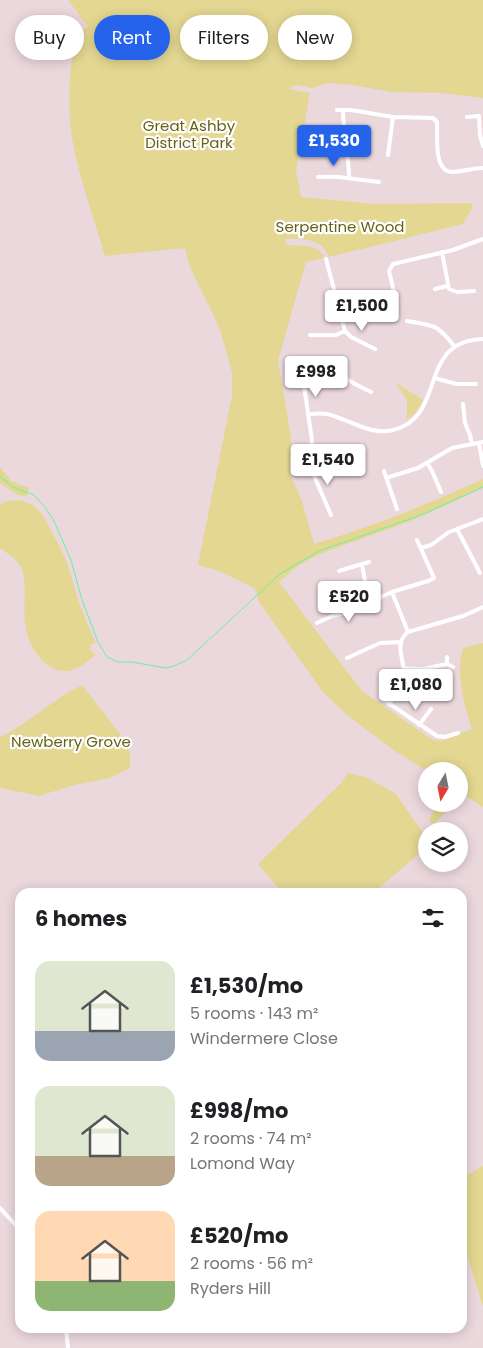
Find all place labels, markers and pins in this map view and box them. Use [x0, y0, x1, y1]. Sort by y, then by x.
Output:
pin: £1,530 [293, 124, 375, 167]
pin: £1,500 [321, 290, 403, 332]
pin: £998 [286, 356, 346, 398]
pin: £1,540 [287, 444, 369, 486]
pin: £520 [319, 580, 379, 623]
pin: £1,080 [375, 668, 457, 711]

